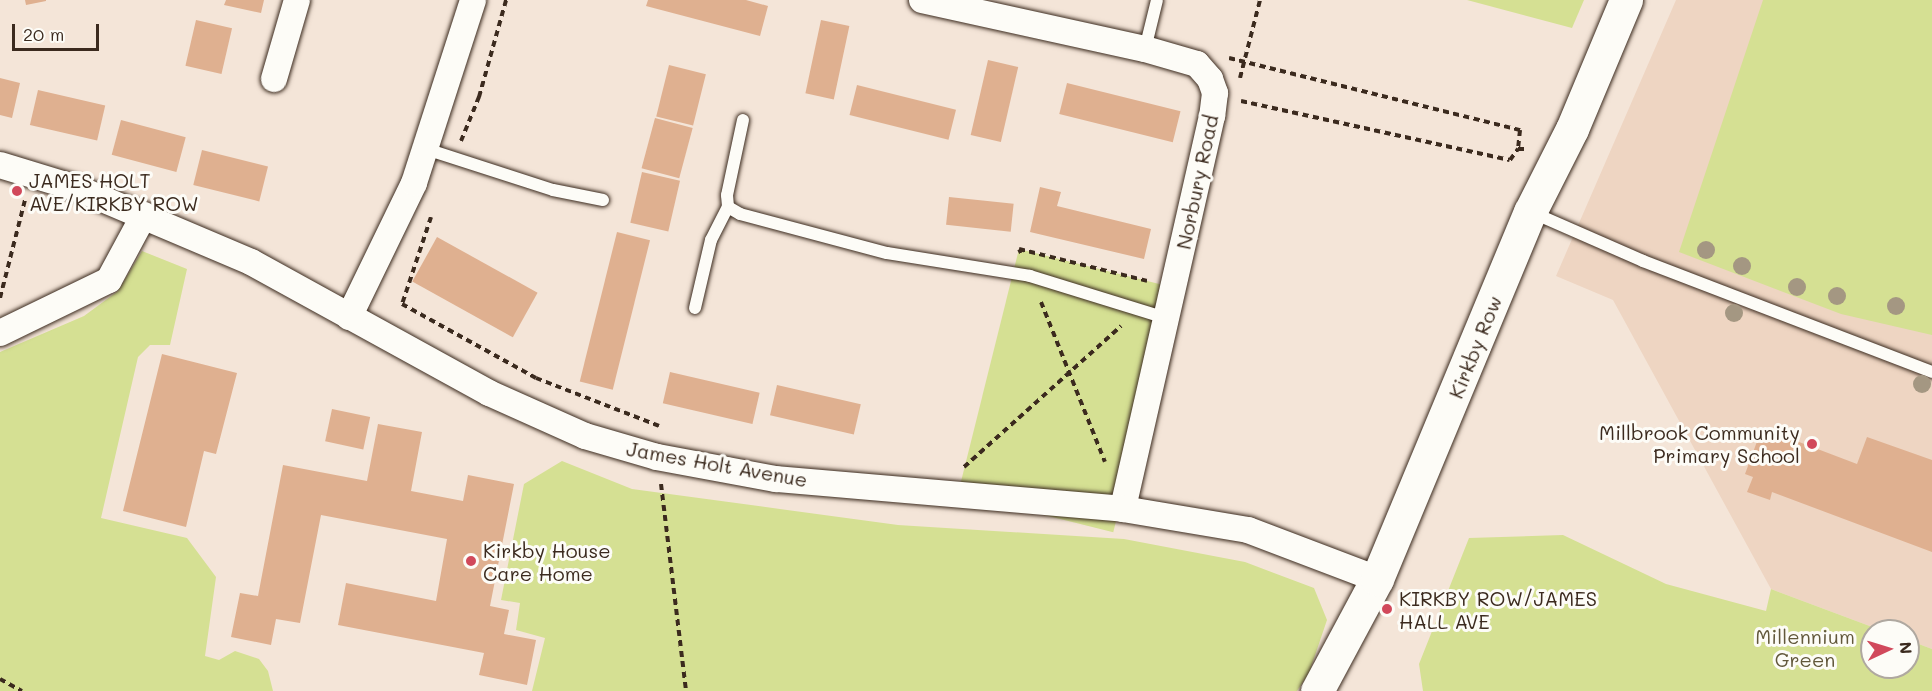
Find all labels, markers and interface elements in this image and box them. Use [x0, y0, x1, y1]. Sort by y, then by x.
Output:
scale bar [15, 12, 102, 50]
text: 20 m [23, 22, 64, 46]
street label: Norbury Road [1171, 112, 1223, 252]
place label: JAMES HOLT AVE/KIRKBY ROW [29, 168, 199, 215]
marker: JAMES HOLT AVE/KIRKBY ROW [10, 184, 24, 198]
street label: Kirkby Row [1444, 292, 1506, 402]
place label: Millbrook Community Primary School [1599, 420, 1800, 467]
street label: James Holt Avenue [625, 436, 809, 492]
marker: Millbrook Community Primary School [1805, 437, 1819, 451]
place label: Kirkby House Care Home [483, 538, 611, 585]
marker: Kirkby House Care Home [464, 554, 478, 568]
place label: KIRKBY ROW/JAMES HALL AVE [1399, 586, 1597, 633]
marker: KIRKBY ROW/JAMES HALL AVE [1380, 602, 1394, 616]
north arrow [1860, 619, 1920, 679]
park label: Millennium Green [1755, 624, 1855, 671]
text: N [1896, 641, 1917, 655]

